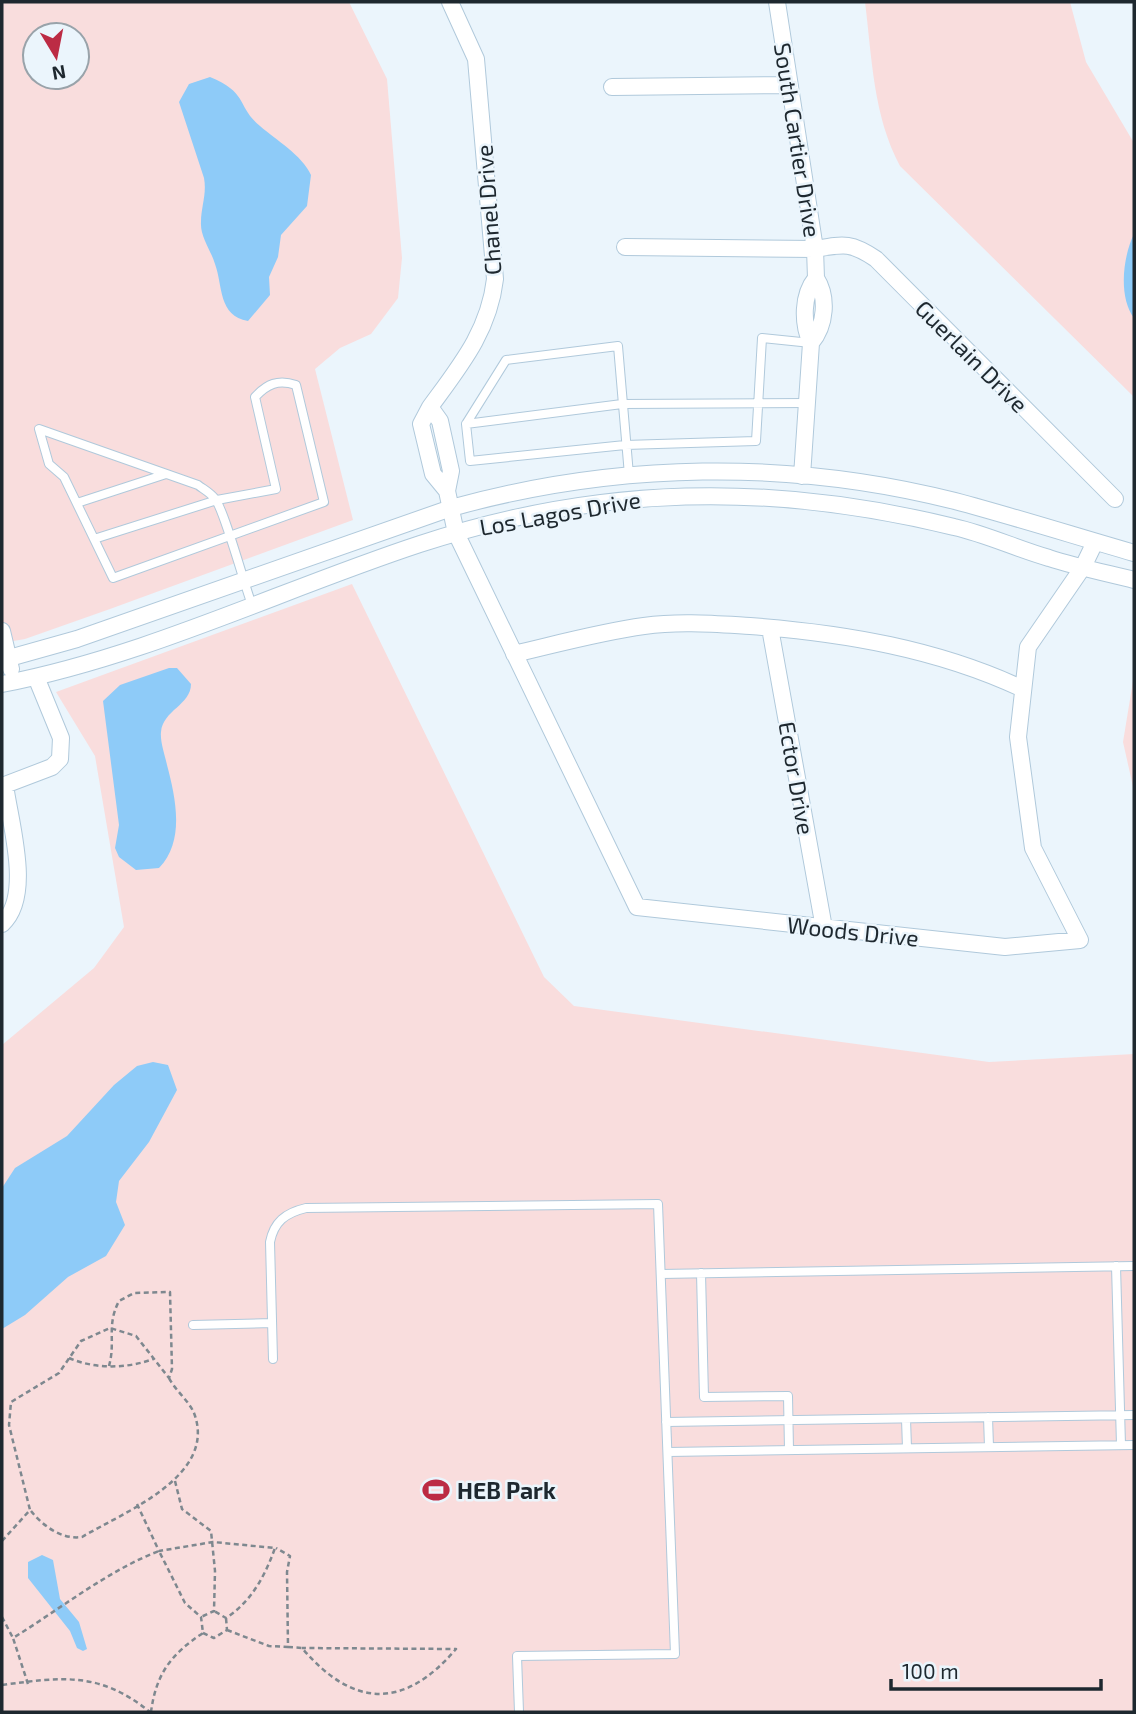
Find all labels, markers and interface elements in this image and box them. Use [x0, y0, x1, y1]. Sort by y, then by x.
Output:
north arrow [21, 21, 91, 91]
street label: South Cartier Drive [769, 41, 827, 239]
text: N [50, 61, 68, 86]
street label: Chanel Drive [469, 144, 507, 276]
street label: Guerlain Drive [910, 294, 1034, 418]
street label: Los Lagos Drive [477, 485, 643, 541]
street label: Ector Drive [773, 719, 821, 837]
street label: Woods Drive [786, 910, 920, 952]
sports icon: HEB Park [421, 1475, 451, 1505]
place label: HEB Park [457, 1476, 556, 1504]
scale bar [891, 1648, 1101, 1692]
text: 100 m [902, 1658, 959, 1683]

